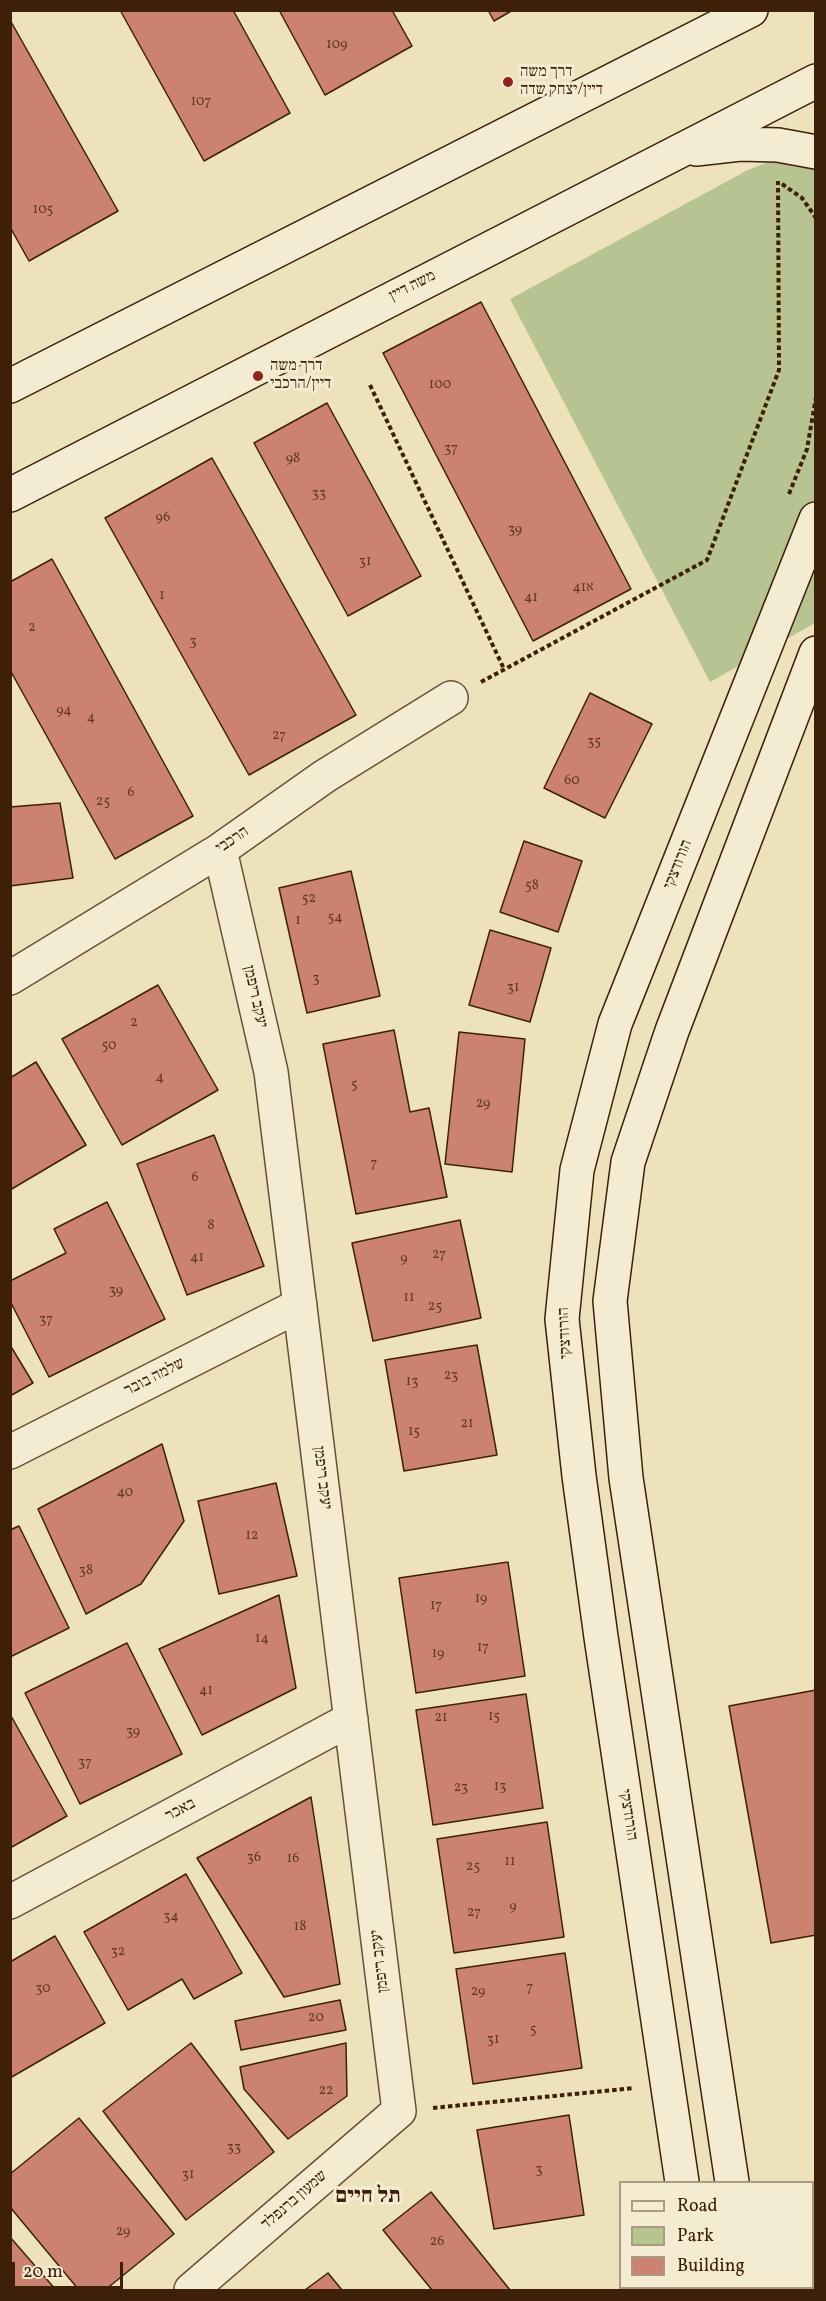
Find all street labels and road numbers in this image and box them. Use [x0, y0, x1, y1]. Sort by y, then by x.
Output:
street label: משה דיין [387, 267, 439, 307]
street label: הרכבי [213, 823, 253, 859]
street label: הורודצקי [660, 837, 698, 893]
street label: יעקב ריפמן [238, 964, 270, 1030]
street label: הורודצקי [555, 1307, 577, 1359]
street label: שלמה בובר [122, 1355, 188, 1401]
street label: יעקב ריפמן [308, 1445, 334, 1511]
street label: הורודצקי [613, 1788, 641, 1842]
street label: באכר [163, 1795, 199, 1827]
street label: יעקב ריפמן [368, 1928, 394, 1994]
street label: שמעון ברנפלד [258, 2167, 332, 2235]

